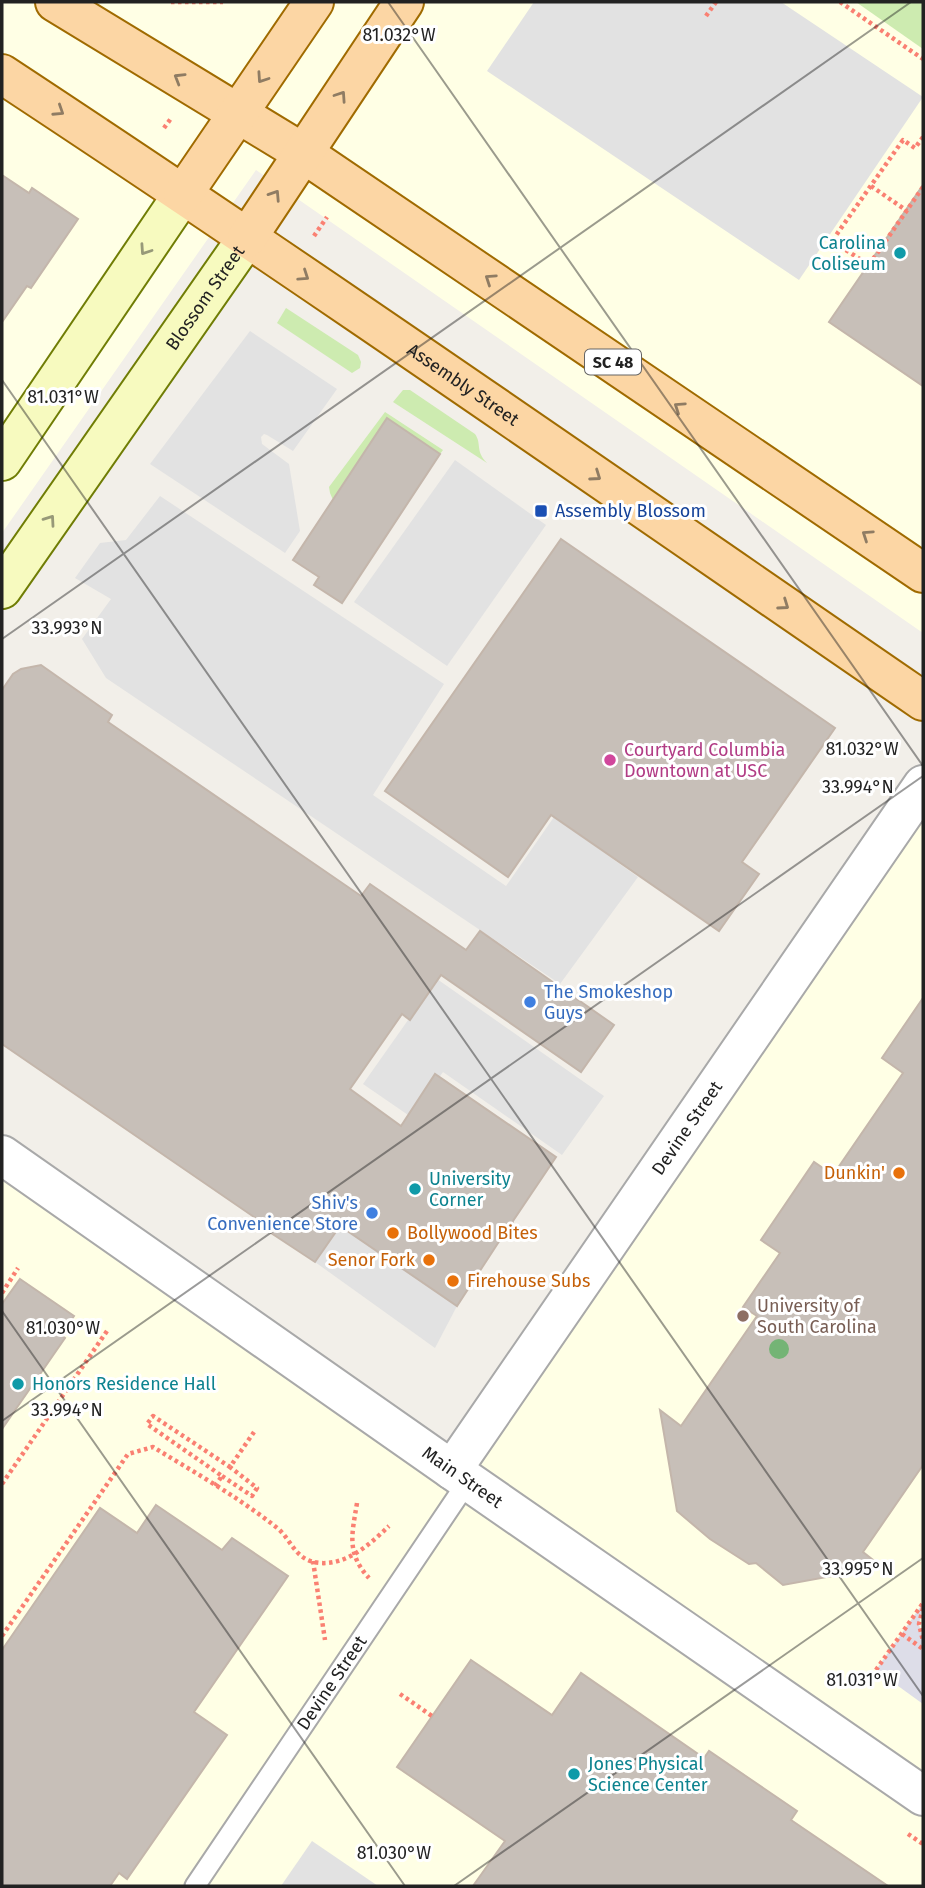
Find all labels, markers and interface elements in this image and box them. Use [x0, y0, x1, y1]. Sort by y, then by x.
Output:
text: 81.032°W [362, 24, 436, 46]
one-way arrow [258, 70, 270, 83]
one-way arrow [174, 73, 187, 86]
one-way arrow [332, 91, 345, 104]
one-way arrow [51, 103, 64, 115]
one-way arrow [267, 190, 279, 203]
place label: Carolina Coliseum [811, 232, 886, 275]
street label: Blossom Street [161, 241, 250, 355]
one-way arrow [141, 242, 153, 255]
marker: Carolina Coliseum [892, 245, 908, 261]
one-way arrow [296, 268, 309, 280]
one-way arrow [485, 274, 498, 287]
street label: Assembly Street [403, 339, 524, 431]
road number: SC 48 [585, 350, 641, 374]
text: 81.031°W [27, 386, 99, 408]
one-way arrow [674, 402, 687, 415]
one-way arrow [589, 468, 602, 481]
place label: Assembly Blossom [555, 500, 706, 522]
marker: Assembly Blossom [533, 503, 549, 519]
one-way arrow [42, 515, 54, 528]
one-way arrow [862, 530, 875, 543]
one-way arrow [776, 597, 789, 609]
text: 33.993°N [31, 617, 103, 639]
text: 81.032°W [825, 738, 899, 760]
place label: Courtyard Columbia Downtown at USC [624, 739, 785, 782]
marker: Courtyard Columbia Downtown at USC [602, 752, 618, 768]
text: 33.994°N [822, 776, 894, 798]
place label: The Smokeshop Guys [544, 981, 673, 1024]
marker: The Smokeshop Guys [522, 994, 538, 1010]
street label: Devine Street [647, 1076, 727, 1179]
place label: Dunkin' [824, 1162, 885, 1184]
marker: Dunkin' [891, 1165, 907, 1181]
place label: University Corner [429, 1168, 511, 1211]
marker: University Corner [407, 1181, 423, 1197]
place label: Shiv's Convenience Store [207, 1192, 358, 1235]
marker: Shiv's Convenience Store [364, 1205, 380, 1221]
place label: Bollywood Bites [407, 1222, 538, 1244]
marker: Bollywood Bites [385, 1225, 401, 1241]
place label: Senor Fork [328, 1249, 416, 1271]
marker: Senor Fork [421, 1252, 437, 1268]
place label: Firehouse Subs [467, 1270, 590, 1292]
marker: Firehouse Subs [445, 1273, 461, 1289]
place label: University of South Carolina [757, 1295, 877, 1338]
marker: University of South Carolina [735, 1308, 751, 1324]
text: 81.030°W [26, 1317, 100, 1339]
place label: Honors Residence Hall [32, 1373, 216, 1395]
marker: Honors Residence Hall [10, 1376, 26, 1392]
text: 33.994°N [31, 1399, 103, 1421]
street label: Main Street [418, 1442, 507, 1513]
text: 33.995°N [822, 1558, 894, 1580]
street label: Devine Street [292, 1631, 372, 1734]
text: 81.031°W [826, 1669, 898, 1691]
place label: Jones Physical Science Center [588, 1753, 708, 1796]
marker: Jones Physical Science Center [566, 1766, 582, 1782]
text: 81.030°W [357, 1842, 431, 1864]

